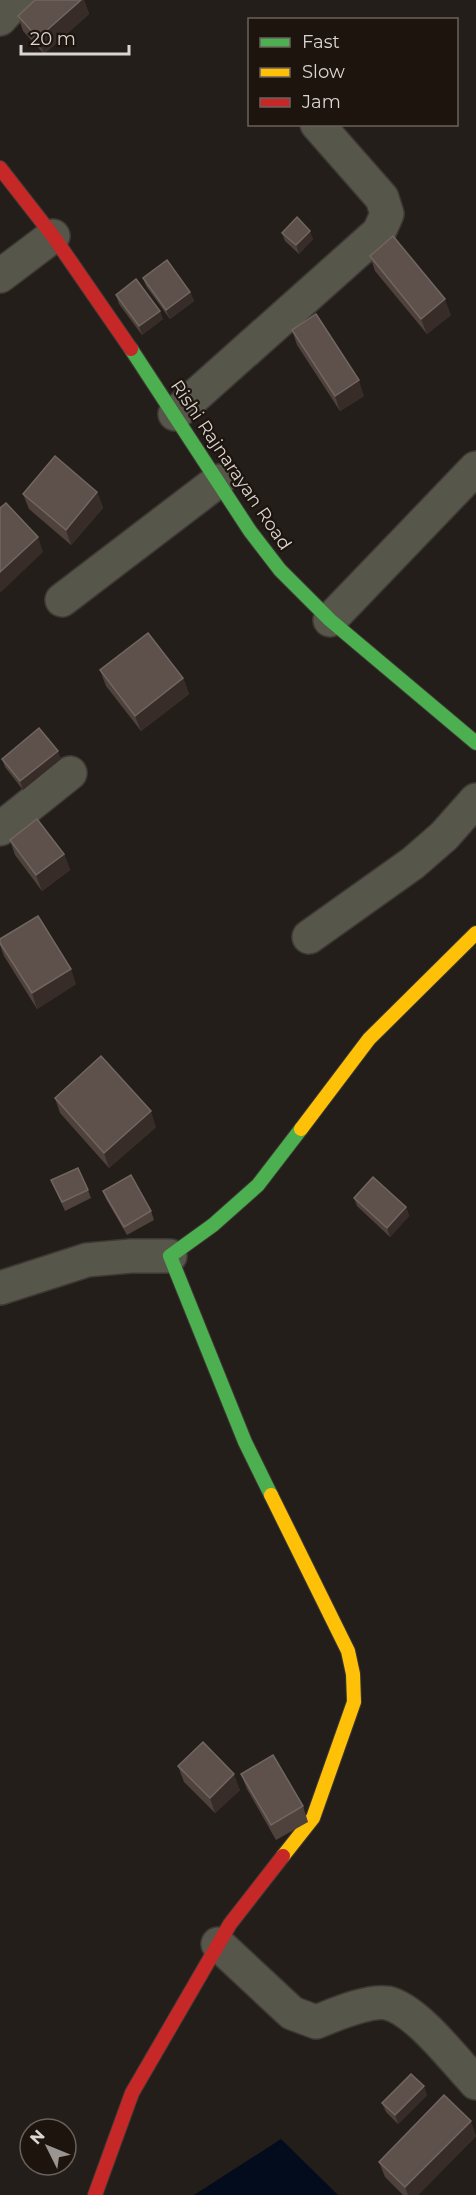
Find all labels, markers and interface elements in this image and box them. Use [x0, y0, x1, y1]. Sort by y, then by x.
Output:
scale bar [21, 18, 129, 56]
legend [248, 18, 458, 126]
text: 20 m [30, 28, 76, 50]
text: Fast [302, 31, 340, 53]
text: Slow [302, 61, 345, 83]
text: Jam [301, 91, 341, 113]
street label: Rishi Rajnarayan Road [166, 376, 296, 554]
north arrow [18, 2117, 78, 2177]
text: N [26, 2126, 49, 2148]

